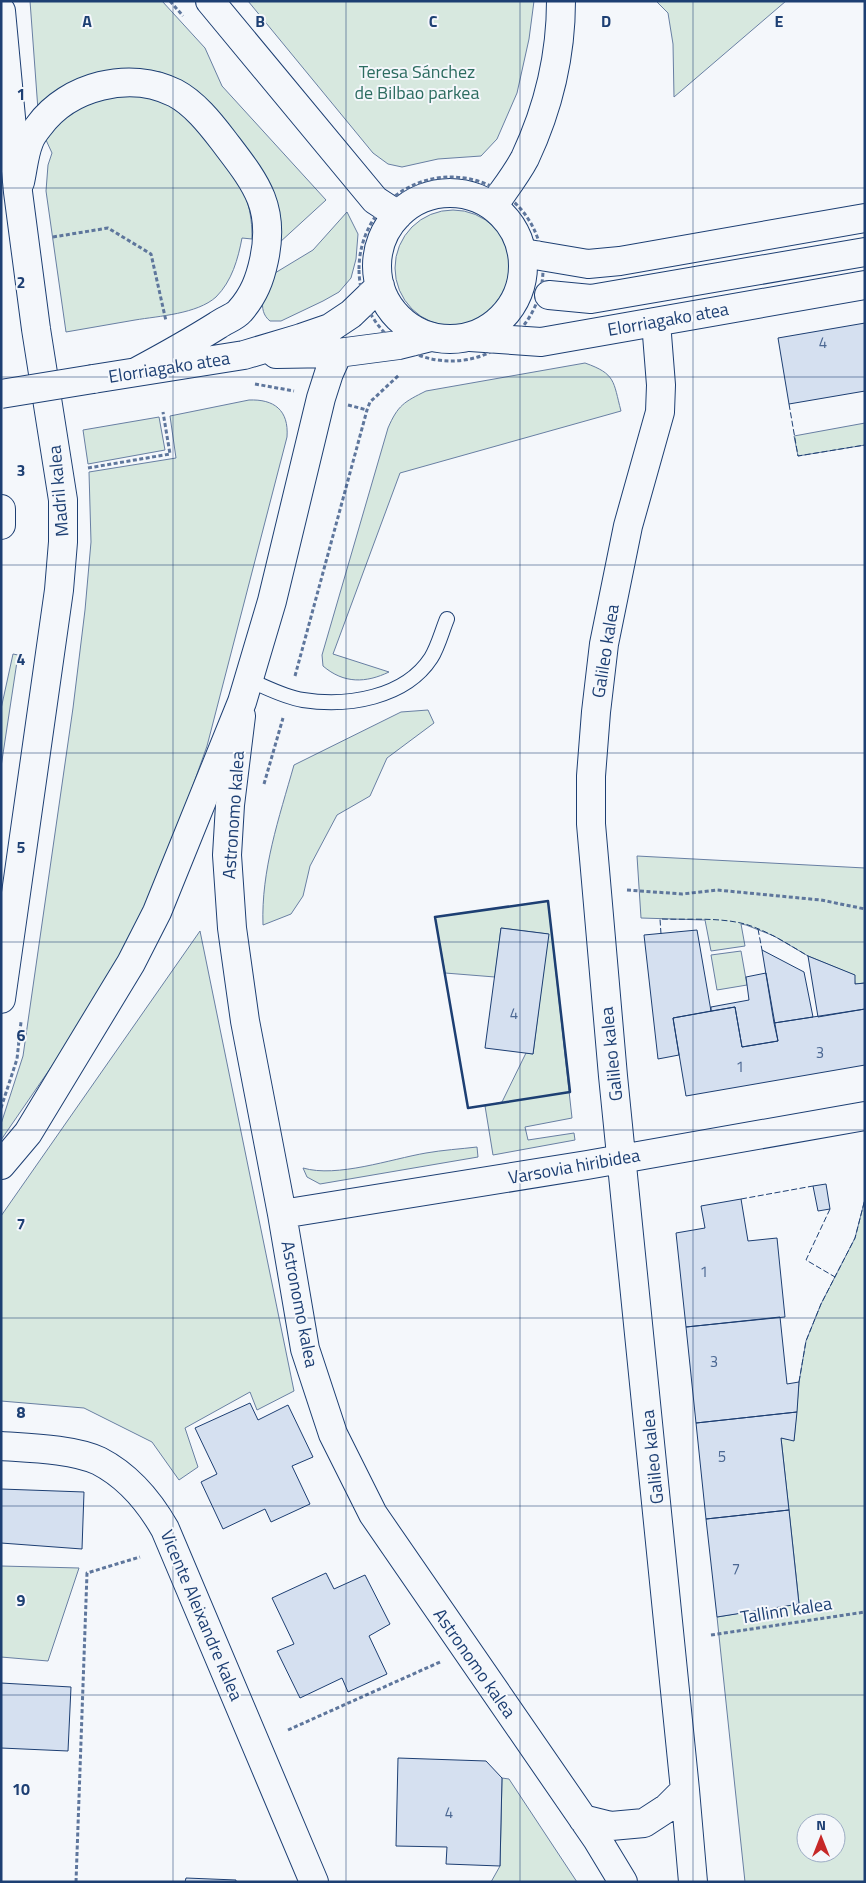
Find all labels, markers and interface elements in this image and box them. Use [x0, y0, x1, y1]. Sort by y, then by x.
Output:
text: A [82, 9, 92, 33]
text: B [255, 9, 265, 33]
text: C [429, 9, 438, 33]
text: D [601, 9, 611, 33]
text: E [775, 9, 784, 33]
park label: Teresa Sánchez de Bilbao parkea [355, 58, 479, 106]
text: 1 [17, 82, 25, 106]
text: 2 [17, 270, 25, 294]
street label: Elorriagako atea [605, 295, 731, 343]
house number: 4 [819, 331, 827, 354]
street label: Elorriagako atea [106, 344, 232, 390]
street label: Madril kalea [41, 444, 75, 538]
text: 3 [17, 458, 25, 482]
street label: Galileo kalea [584, 602, 626, 700]
text: 4 [17, 647, 26, 671]
street label: Astronomo kalea [215, 750, 251, 880]
text: 5 [17, 835, 26, 859]
house number: 4 [510, 1002, 518, 1025]
street label: Galileo kalea [593, 1005, 629, 1103]
text: 6 [17, 1023, 26, 1047]
house number: 3 [816, 1041, 824, 1064]
house number: 1 [736, 1055, 744, 1078]
street label: Varsovia hiribidea [506, 1141, 642, 1191]
text: 7 [17, 1212, 25, 1236]
street label: Astronomo kalea [274, 1238, 326, 1370]
house number: 1 [700, 1260, 708, 1283]
house number: 3 [710, 1350, 718, 1373]
text: 8 [17, 1400, 26, 1424]
street label: Galileo kalea [634, 1408, 670, 1506]
house number: 5 [718, 1445, 726, 1468]
street label: Vicente Aleixandre kalea [154, 1525, 250, 1705]
house number: 7 [732, 1557, 740, 1580]
text: 9 [17, 1588, 26, 1612]
street label: Tallinn kalea [738, 1589, 834, 1631]
street label: Astronomo kalea [427, 1603, 523, 1723]
text: 10 [12, 1777, 30, 1801]
house number: 4 [445, 1801, 453, 1824]
north arrow [796, 1813, 846, 1863]
text: N [816, 1814, 826, 1835]

